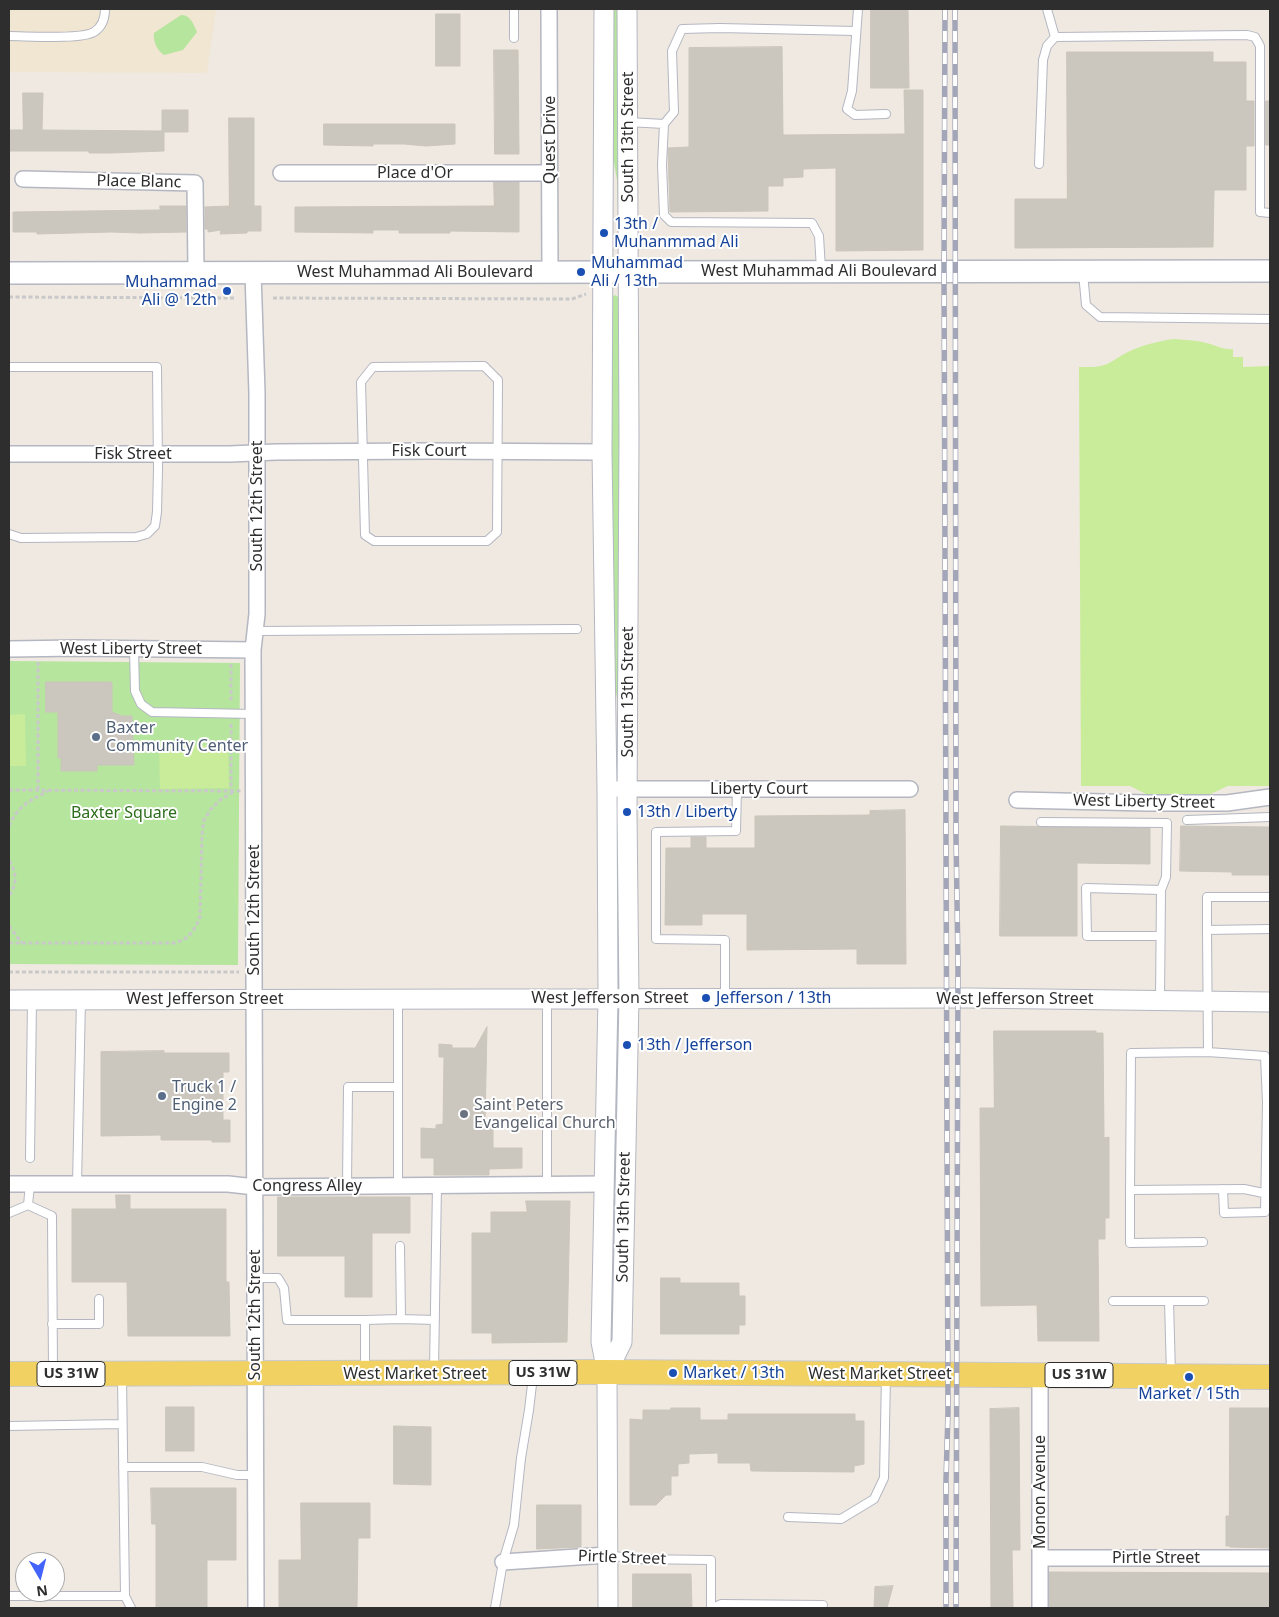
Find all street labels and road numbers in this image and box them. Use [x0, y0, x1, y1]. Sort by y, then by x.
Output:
street label: South 13th Street [618, 72, 638, 202]
street label: Quest Drive [540, 96, 560, 184]
street label: Place d'Or [377, 163, 453, 183]
street label: Place Blanc [96, 172, 182, 192]
street label: West Muhammad Ali Boulevard [701, 261, 937, 281]
street label: West Muhammad Ali Boulevard [297, 262, 533, 282]
street label: South 12th Street [247, 441, 267, 571]
street label: Fisk Court [392, 441, 466, 461]
street label: Fisk Street [94, 444, 172, 464]
street label: South 13th Street [618, 627, 638, 757]
street label: West Liberty Street [60, 639, 202, 659]
street label: Liberty Court [710, 779, 808, 799]
street label: West Liberty Street [1073, 791, 1215, 813]
street label: South 12th Street [244, 845, 264, 975]
street label: West Jefferson Street [531, 988, 689, 1008]
street label: West Jefferson Street [126, 989, 284, 1009]
street label: West Jefferson Street [936, 989, 1094, 1009]
street label: South 13th Street [613, 1151, 635, 1283]
street label: Congress Alley [252, 1176, 362, 1196]
street label: South 12th Street [245, 1250, 265, 1380]
road number: US 31W [509, 1360, 577, 1386]
road number: US 31W [37, 1362, 105, 1386]
road number: US 31W [1045, 1362, 1113, 1388]
street label: West Market Street [343, 1364, 487, 1384]
street label: West Market Street [808, 1364, 952, 1384]
street label: Monon Avenue [1030, 1435, 1050, 1549]
street label: Pirtle Street [578, 1547, 666, 1569]
street label: Pirtle Street [1112, 1548, 1200, 1568]

